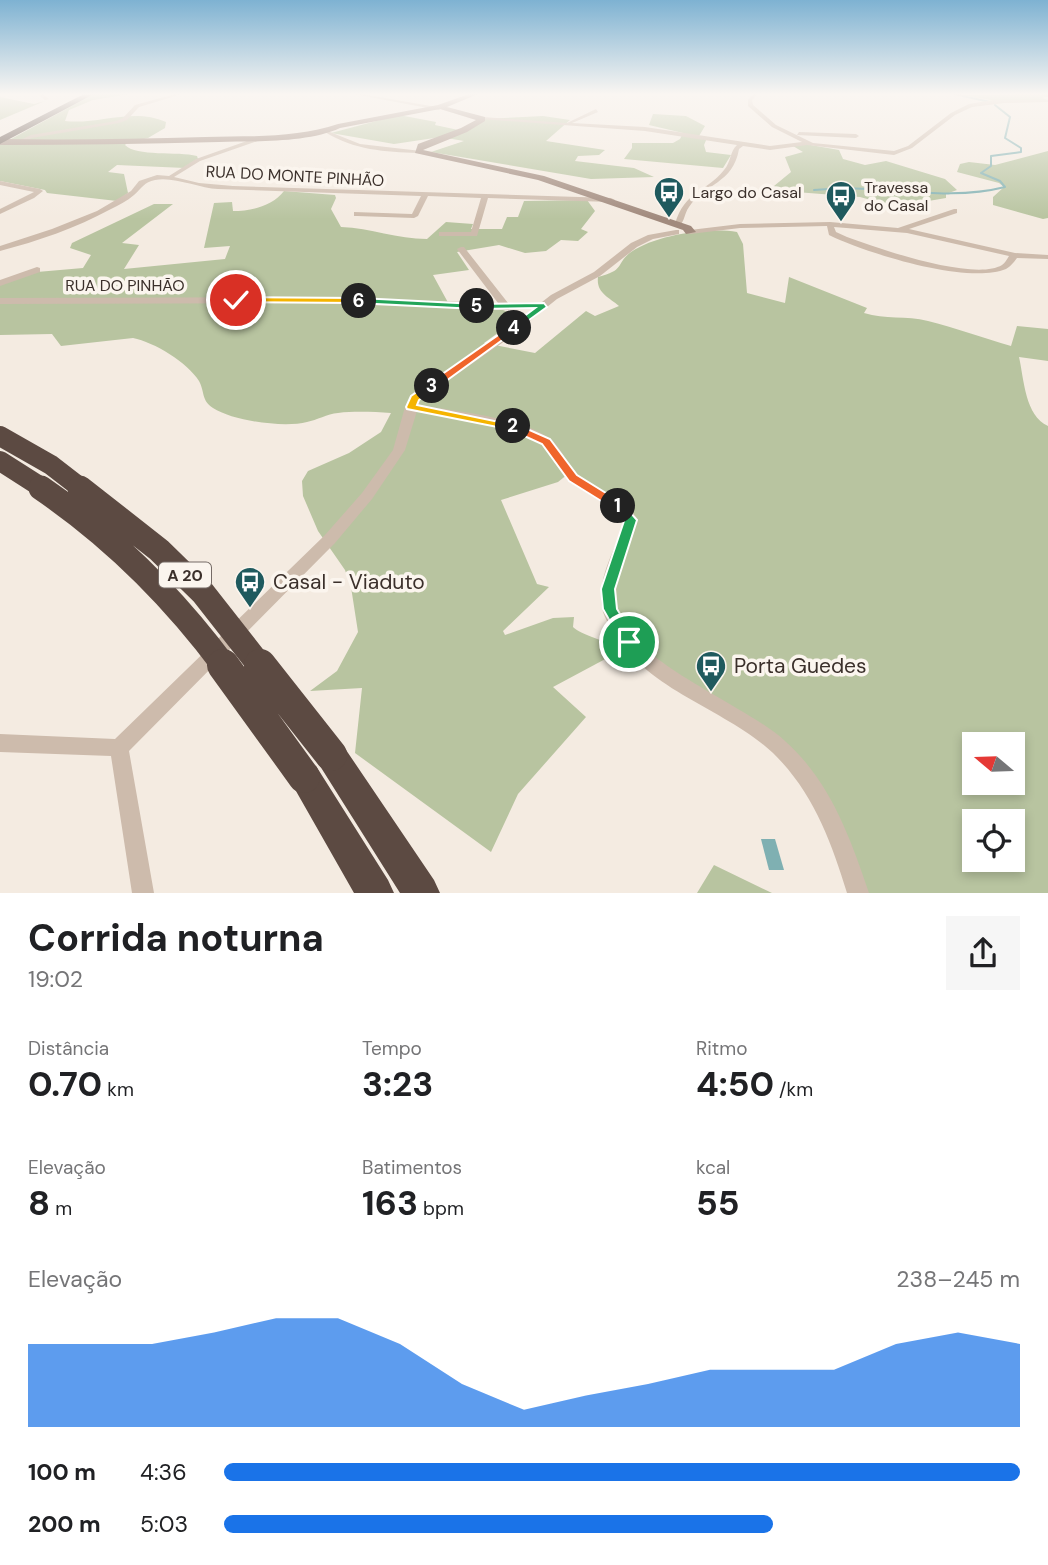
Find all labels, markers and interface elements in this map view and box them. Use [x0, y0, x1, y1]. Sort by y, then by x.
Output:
street label: RUA DO MONTE PINHÃO [205, 161, 385, 191]
bus stop icon: Largo do Casal [652, 175, 686, 219]
place label: Travessa do Casal [864, 177, 928, 216]
bus stop icon: Travessa do Casal [824, 179, 858, 223]
place label: Largo do Casal [692, 182, 801, 203]
pin [206, 270, 266, 330]
street label: RUA DO PINHÃO [65, 275, 185, 296]
icon: check [217, 281, 255, 319]
pin: 6 [342, 284, 376, 318]
text: 6 [352, 288, 365, 313]
pin: 5 [460, 288, 494, 324]
text: 5 [471, 293, 482, 318]
pin: 4 [496, 310, 532, 346]
text: 4 [507, 315, 520, 340]
pin: 3 [414, 368, 450, 404]
text: 3 [426, 373, 437, 398]
pin: 2 [496, 408, 530, 444]
text: 2 [507, 413, 518, 438]
pin: 1 [600, 489, 636, 524]
text: 1 [614, 493, 621, 518]
road number: A 20 [159, 562, 211, 588]
bus stop icon: Casal - Viaduto [233, 565, 267, 609]
place label: Casal - Viaduto [273, 568, 425, 596]
pin [599, 612, 659, 672]
icon: arrive [610, 623, 648, 661]
bus stop icon: Porta Guedes [694, 649, 728, 693]
place label: Porta Guedes [734, 652, 867, 680]
north arrow [962, 732, 1026, 794]
map controls [962, 732, 1025, 872]
button: locate [962, 809, 1025, 872]
text: Corrida noturna [28, 913, 324, 963]
button: share [946, 916, 1020, 990]
text: 19:02 [28, 964, 83, 994]
text: Distância [28, 1036, 109, 1061]
text: Tempo [362, 1036, 422, 1061]
text: Ritmo [696, 1036, 748, 1061]
text: 0.70 [28, 1061, 102, 1107]
text: 3:23 [362, 1061, 433, 1107]
text: 4:50 [696, 1061, 774, 1107]
text: km [102, 1077, 134, 1102]
text: /km [774, 1077, 813, 1102]
text: Elevação [28, 1155, 106, 1180]
text: Batimentos [362, 1155, 462, 1180]
text: kcal [696, 1155, 730, 1180]
text: 8 [28, 1180, 50, 1226]
text: 163 [362, 1180, 418, 1226]
text: 55 [696, 1180, 740, 1226]
text: m [50, 1196, 72, 1221]
text: bpm [418, 1196, 464, 1221]
text: Elevação [28, 1264, 122, 1294]
text: 238–245 m [896, 1264, 1020, 1294]
text: 100 m [28, 1457, 96, 1487]
text: 4:36 [140, 1457, 187, 1487]
text: 200 m [28, 1509, 101, 1539]
text: 5:03 [140, 1509, 188, 1539]

